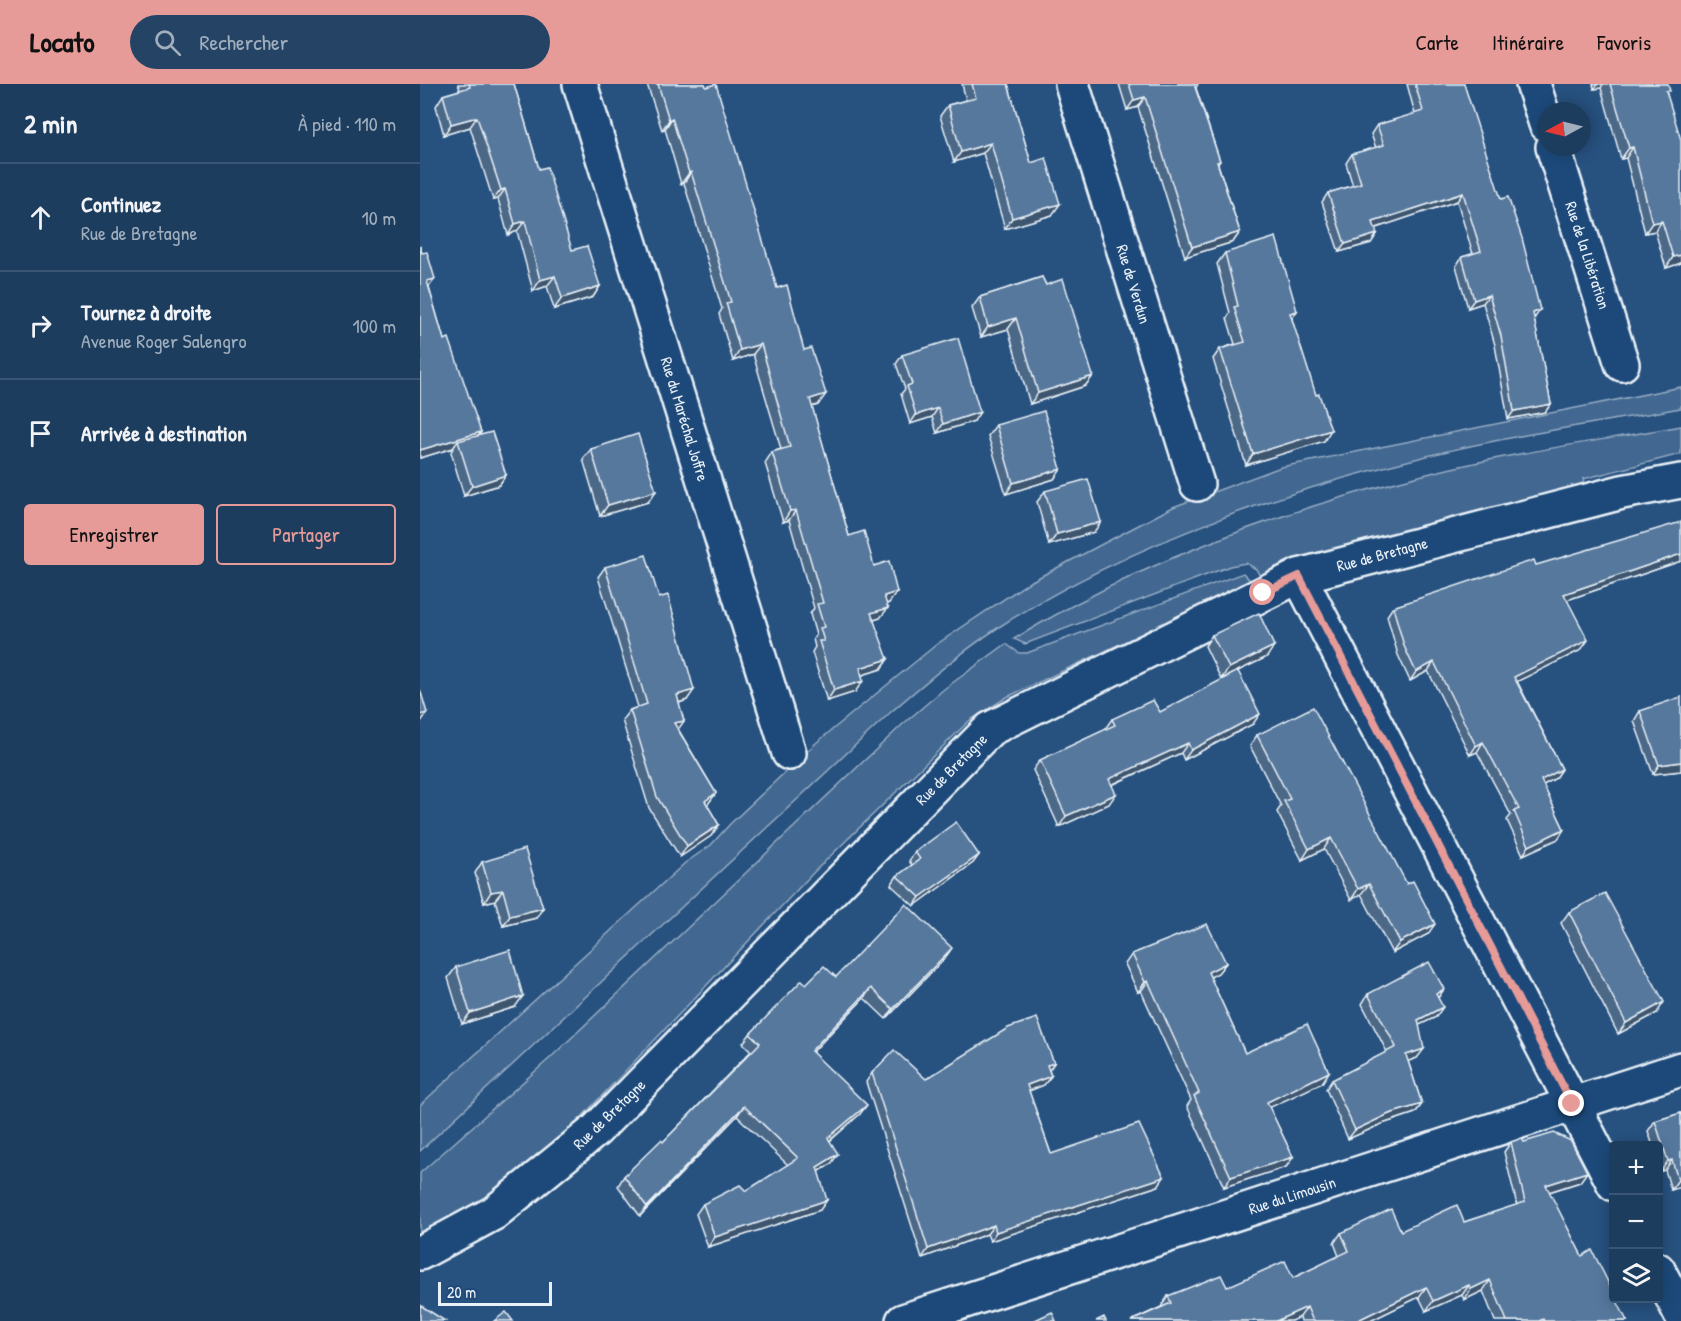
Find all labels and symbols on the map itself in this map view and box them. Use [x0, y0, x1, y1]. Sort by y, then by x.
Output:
north arrow [1537, 102, 1591, 156]
street label: Rue de la Libération [1560, 198, 1616, 312]
street label: Rue de Verdun [1112, 242, 1156, 326]
street label: Rue du Maréchal Joffre [656, 354, 715, 484]
street label: Rue de Bretagne [1334, 531, 1430, 577]
route start [1249, 579, 1275, 605]
street label: Rue de Bretagne [910, 728, 992, 810]
street label: Rue de Bretagne [568, 1073, 651, 1154]
route end [1558, 1090, 1584, 1116]
street label: Rue du Limousin [1246, 1171, 1338, 1219]
scale bar [438, 1279, 552, 1306]

